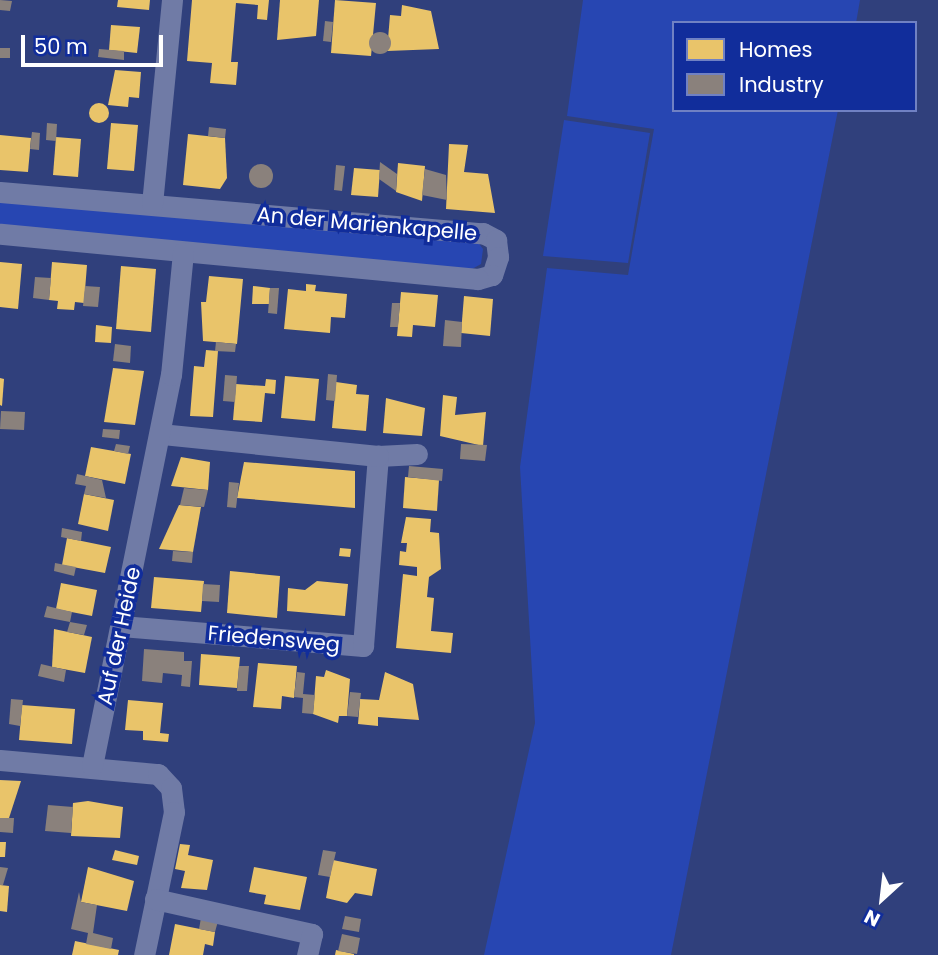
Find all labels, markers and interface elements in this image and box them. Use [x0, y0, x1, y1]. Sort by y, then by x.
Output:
scale bar [24, 21, 166, 65]
legend [672, 21, 917, 112]
text: 50 m [34, 32, 88, 61]
text: Homes [739, 35, 813, 64]
text: Industry [739, 70, 824, 99]
street label: An der Marienkapelle [256, 202, 478, 246]
street label: Auf der Heide [92, 565, 146, 707]
street label: Friedensweg [207, 621, 341, 657]
north arrow [847, 864, 917, 934]
text: N [860, 903, 885, 933]

